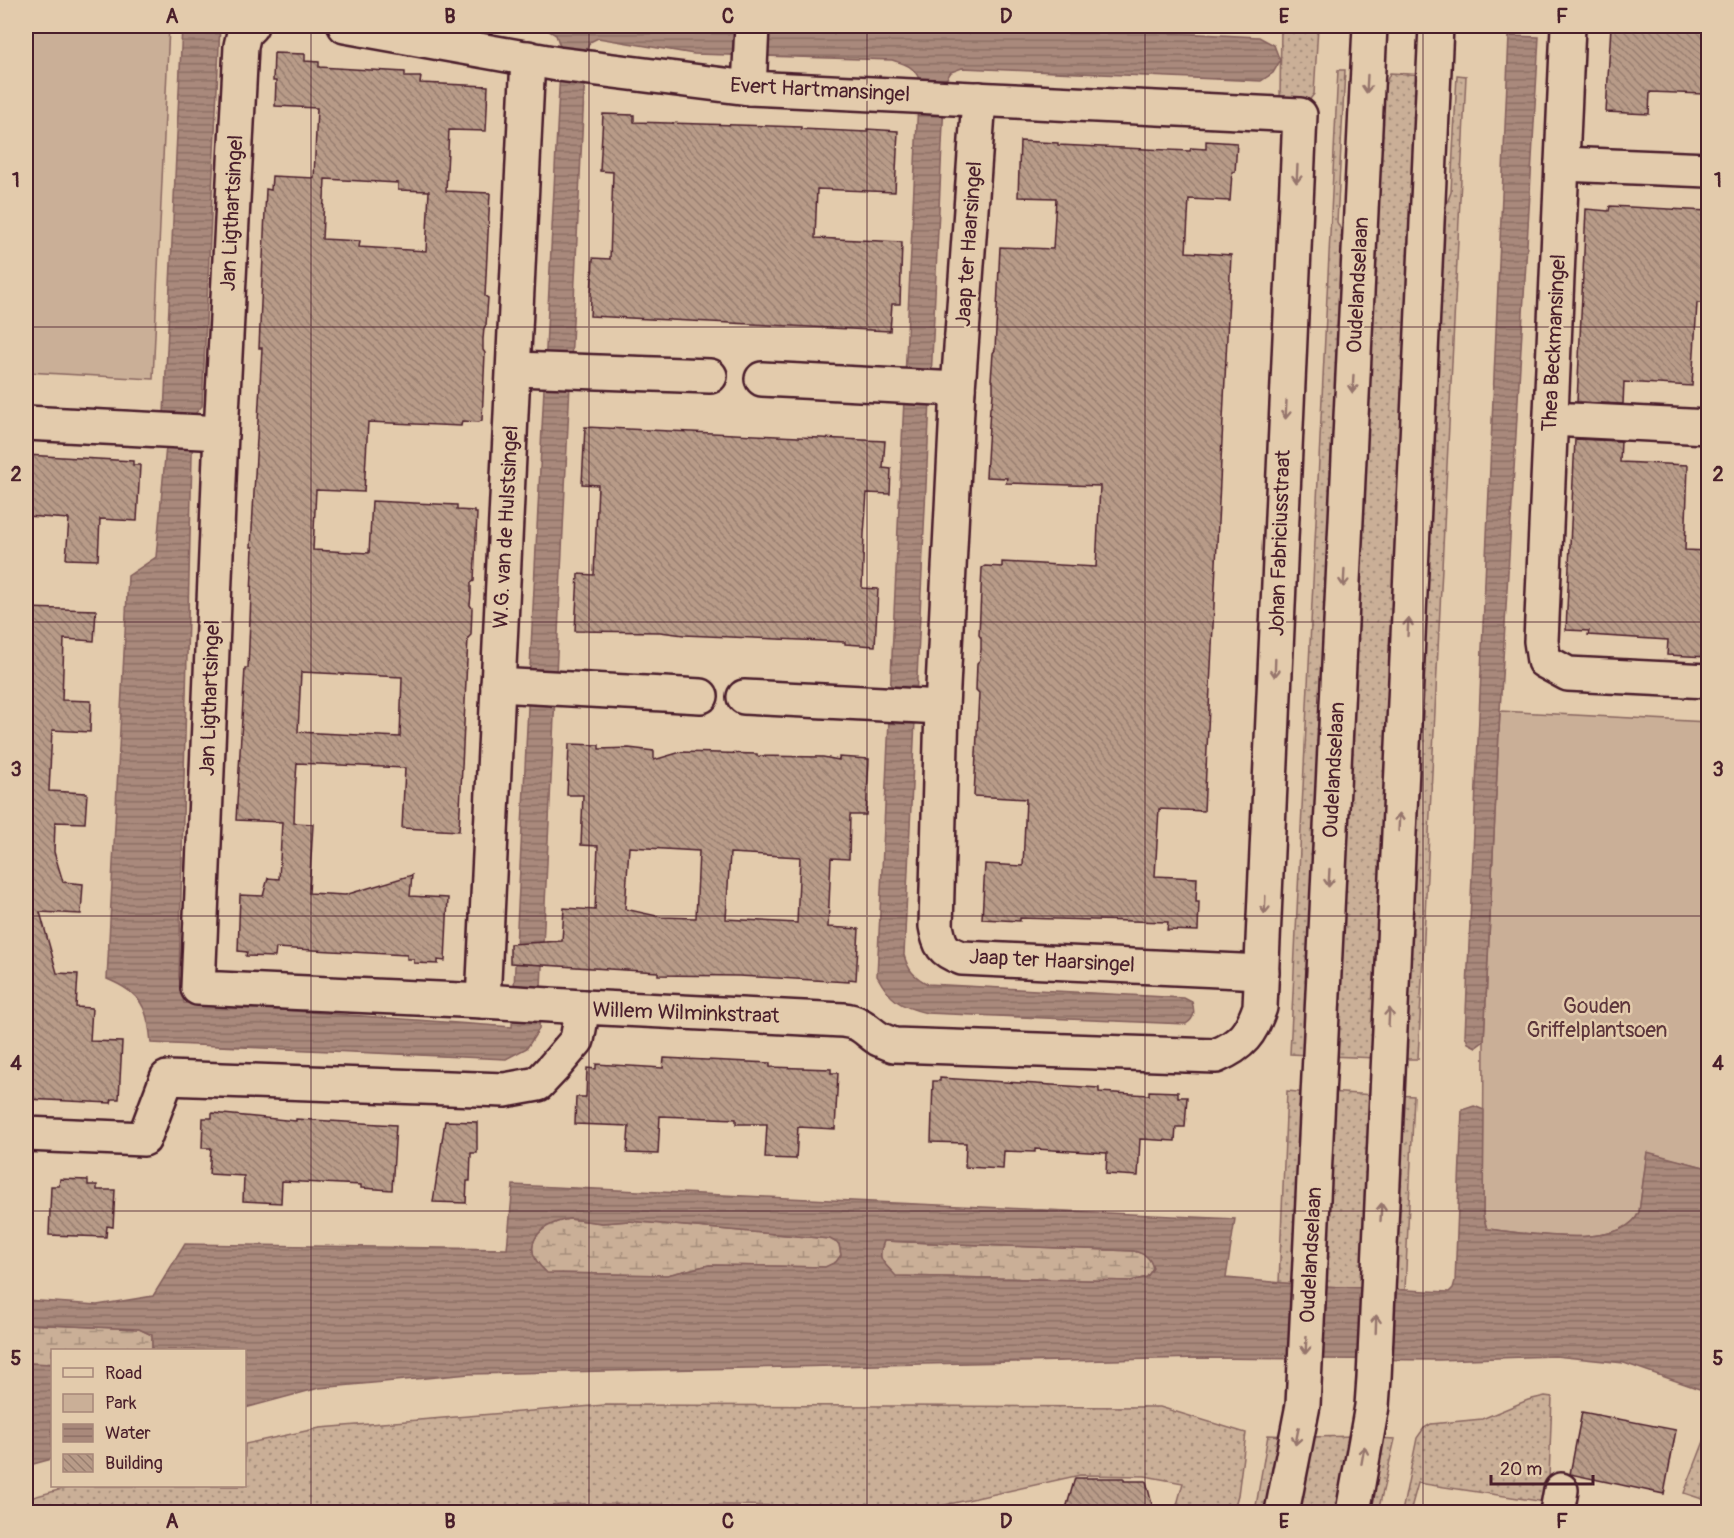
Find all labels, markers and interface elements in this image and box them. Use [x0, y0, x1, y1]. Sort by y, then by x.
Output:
text: A [166, 4, 179, 29]
text: B [444, 4, 456, 29]
text: C [722, 4, 734, 29]
text: D [1000, 4, 1013, 29]
text: E [1279, 4, 1290, 29]
text: F [1556, 4, 1568, 29]
street label: Evert Hartmansingel [729, 72, 911, 108]
one-way arrow [1362, 73, 1373, 93]
street label: Jan Ligthartsingel [214, 134, 250, 292]
street label: Jaap ter Haarsingel [950, 160, 988, 328]
one-way arrow [1291, 163, 1302, 183]
text: 1 [12, 168, 20, 193]
text: 1 [1714, 168, 1722, 193]
street label: Oudelandselaan [1341, 216, 1375, 354]
street label: Thea Beckmansingel [1536, 254, 1572, 432]
one-way arrow [1347, 373, 1358, 393]
one-way arrow [1280, 400, 1291, 420]
street label: W.G. van de Hulstsingel [487, 425, 525, 629]
street label: Johan Fabriciusstraat [1263, 449, 1297, 637]
text: 2 [10, 462, 22, 487]
text: 2 [1712, 462, 1724, 487]
one-way arrow [1338, 568, 1349, 588]
one-way arrow [1402, 618, 1413, 638]
street label: Jan Ligthartsingel [194, 619, 226, 777]
one-way arrow [1269, 658, 1280, 678]
street label: Oudelandselaan [1317, 701, 1351, 839]
text: 3 [10, 757, 22, 782]
text: 3 [1712, 757, 1724, 782]
one-way arrow [1393, 812, 1404, 832]
one-way arrow [1324, 868, 1335, 888]
one-way arrow [1259, 894, 1271, 914]
street label: Jaap ter Haarsingel [968, 943, 1136, 979]
park label: Gouden Griffelplantsoen [1527, 993, 1667, 1044]
street label: Willem Wilminkstraat [592, 996, 781, 1030]
one-way arrow [1384, 1007, 1395, 1027]
text: 4 [10, 1051, 22, 1076]
text: 4 [1712, 1051, 1724, 1076]
street label: Oudelandselaan [1294, 1186, 1328, 1324]
one-way arrow [1375, 1202, 1386, 1222]
one-way arrow [1370, 1315, 1381, 1335]
one-way arrow [1301, 1334, 1312, 1354]
text: 5 [11, 1346, 22, 1371]
text: 5 [1713, 1346, 1724, 1371]
legend [51, 1349, 246, 1487]
text: Road [105, 1362, 142, 1385]
text: Park [105, 1392, 137, 1415]
text: Water [105, 1422, 151, 1445]
one-way arrow [1291, 1426, 1302, 1446]
one-way arrow [1358, 1446, 1369, 1465]
scale bar [1491, 1448, 1593, 1486]
text: Building [105, 1452, 163, 1475]
text: 20 m [1500, 1458, 1542, 1481]
text: A [166, 1509, 179, 1534]
text: B [444, 1509, 456, 1534]
text: C [722, 1509, 734, 1534]
text: D [1000, 1509, 1013, 1534]
text: E [1279, 1509, 1290, 1534]
text: F [1556, 1509, 1568, 1534]

